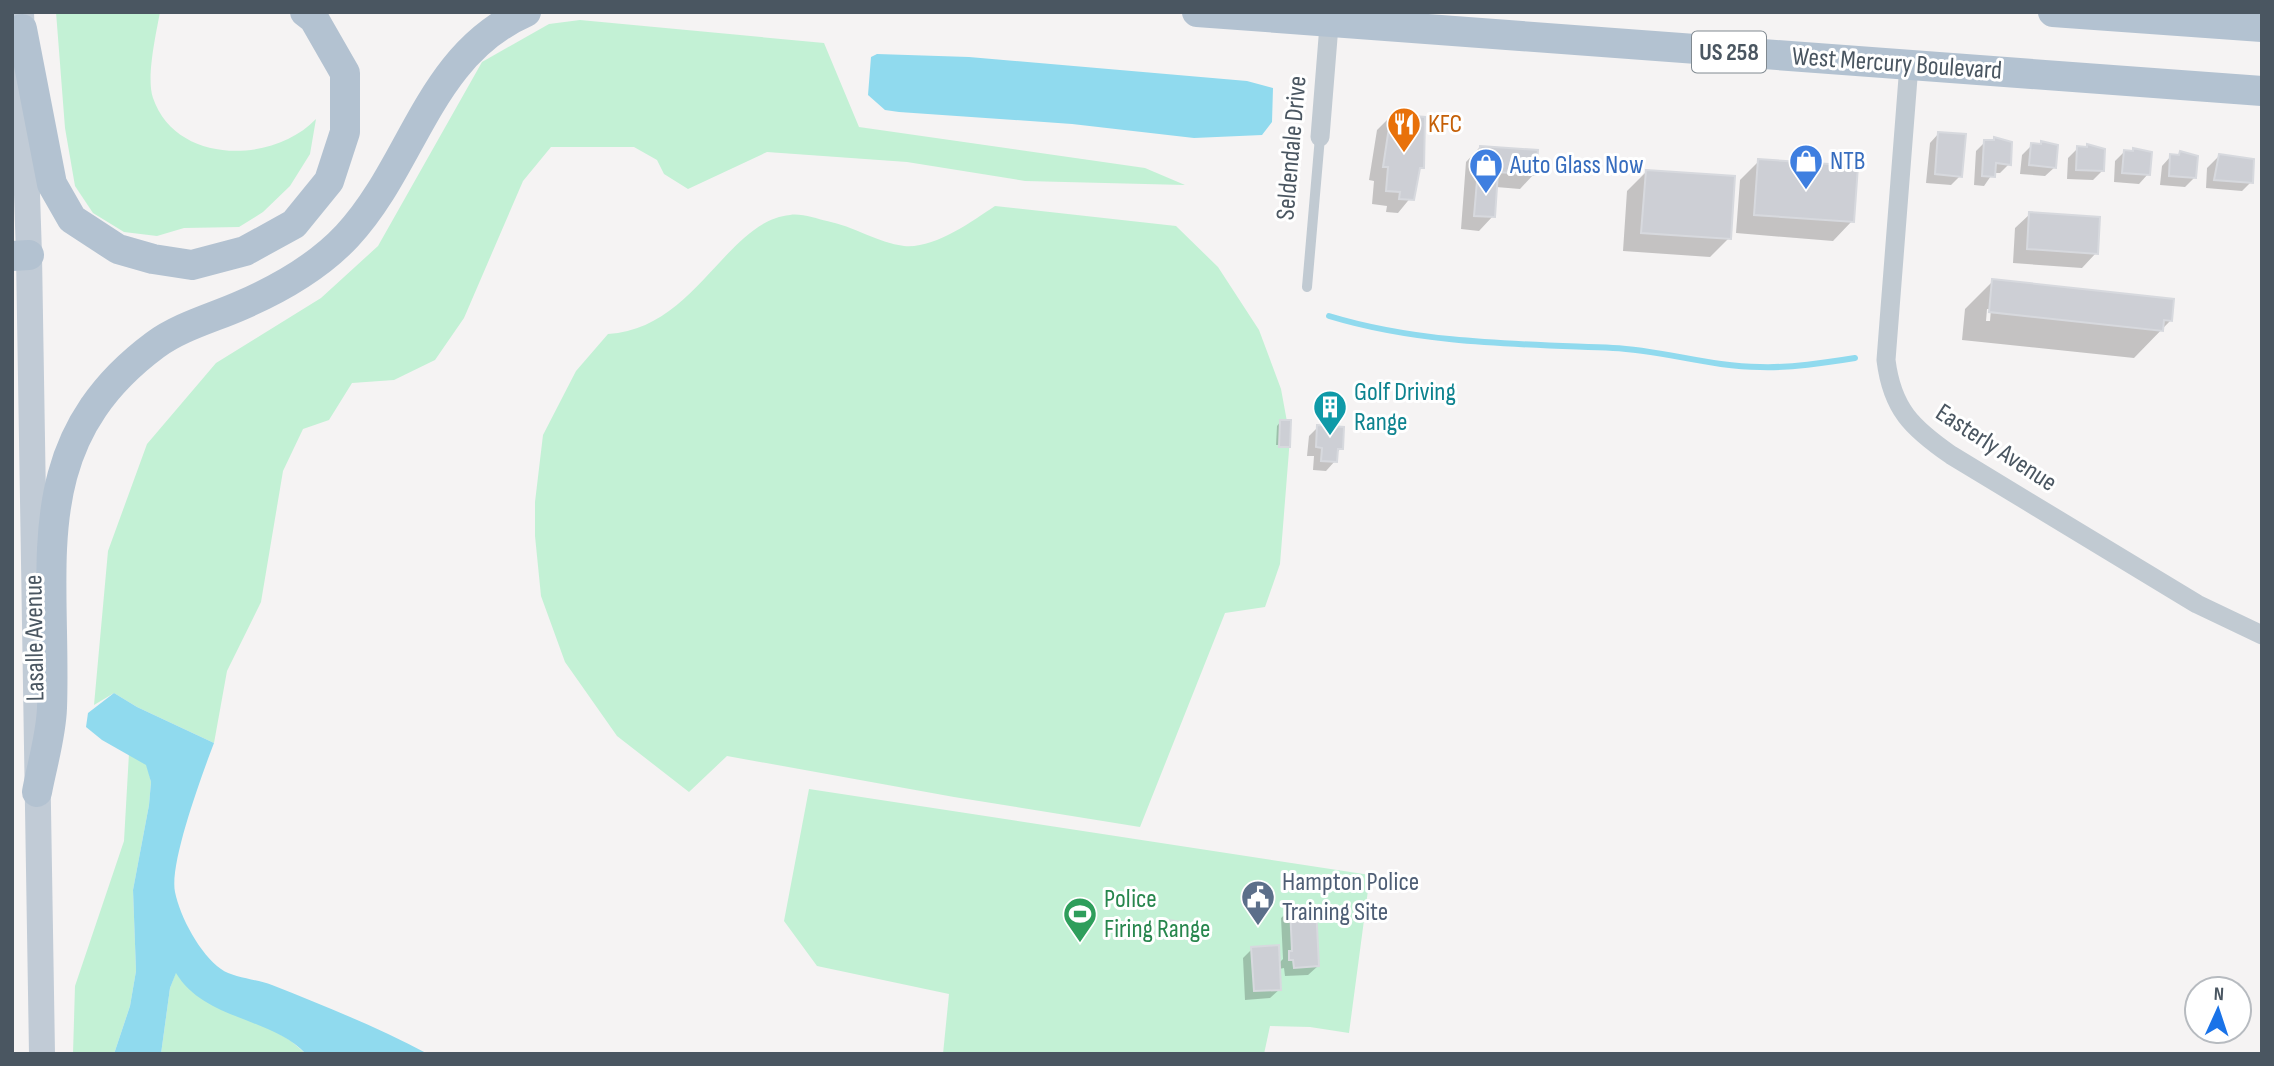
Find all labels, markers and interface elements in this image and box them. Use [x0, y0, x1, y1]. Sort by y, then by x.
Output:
road number: US 258 [1692, 32, 1766, 72]
street label: West Mercury Boulevard [1791, 41, 2003, 87]
street label: Seldendale Drive [1270, 75, 1314, 221]
restaurant icon: KFC [1385, 105, 1423, 154]
place label: KFC [1428, 109, 1462, 140]
shop icon: NTB [1787, 142, 1825, 191]
shop icon: Auto Glass Now [1467, 146, 1505, 195]
place label: NTB [1830, 146, 1865, 177]
place label: Auto Glass Now [1509, 150, 1644, 181]
place label: Golf Driving Range [1354, 377, 1456, 438]
building icon: Golf Driving Range [1311, 388, 1349, 437]
street label: Easterly Avenue [1930, 397, 2062, 499]
street label: Lasalle Avenue [18, 574, 52, 702]
place label: Hampton Police Training Site [1282, 867, 1419, 928]
public building icon: Hampton Police Training Site [1239, 878, 1277, 927]
place label: Police Firing Range [1104, 884, 1211, 945]
sports icon: Police Firing Range [1061, 895, 1099, 944]
north arrow [2183, 975, 2253, 1045]
text: N [2213, 983, 2224, 1006]

